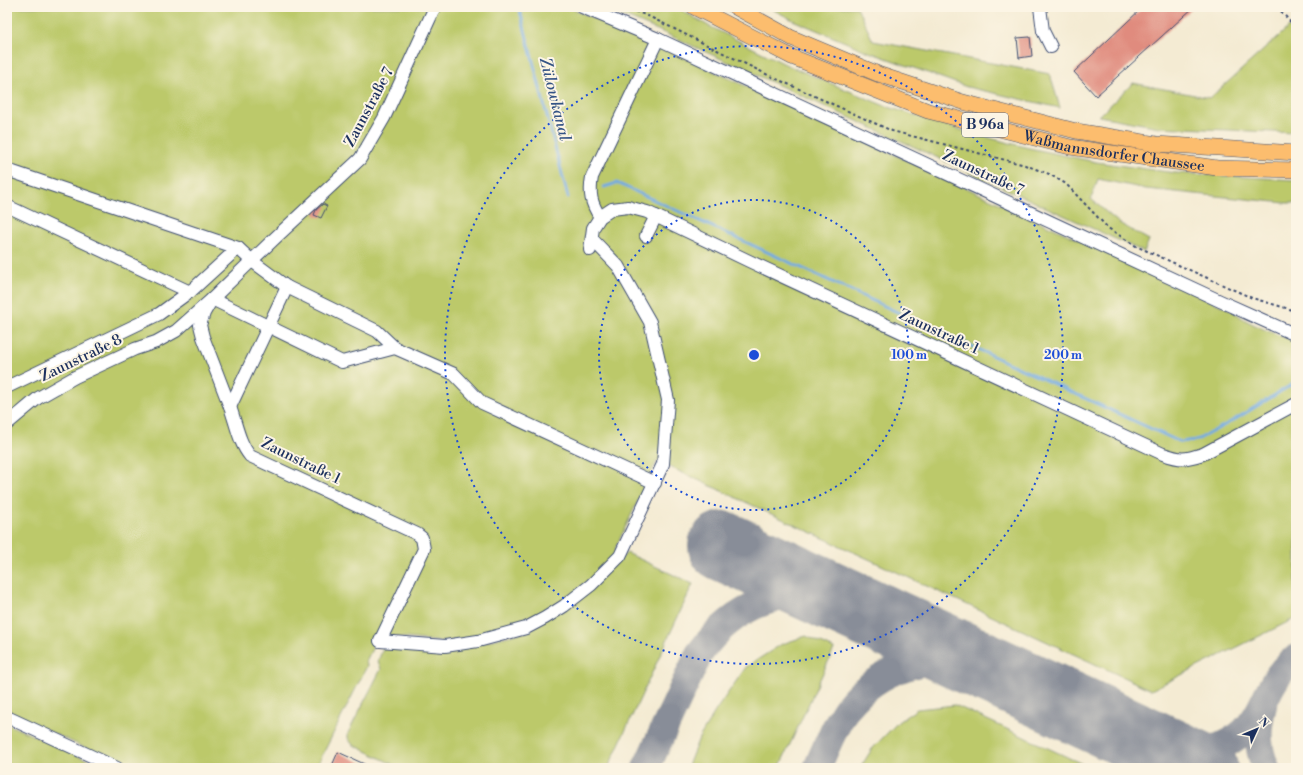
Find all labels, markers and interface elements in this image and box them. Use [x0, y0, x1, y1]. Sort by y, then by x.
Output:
water label: Zülowkanal [535, 55, 575, 144]
street label: Zaunstraße 7 [340, 64, 398, 150]
road number: B 96a [962, 113, 1008, 137]
street label: Waßmannsdorfer Chaussee [1020, 126, 1206, 176]
street label: Zaunstraße 7 [939, 146, 1027, 200]
street label: Zaunstraße 1 [896, 305, 983, 359]
street label: Zaunstraße 8 [37, 330, 125, 386]
centre of rings [747, 348, 761, 362]
text: 100 m [891, 348, 927, 363]
text: 200 m [1044, 348, 1082, 363]
street label: Zaunstraße 1 [258, 434, 344, 489]
north arrow [1237, 709, 1277, 749]
text: N [1255, 715, 1272, 731]

